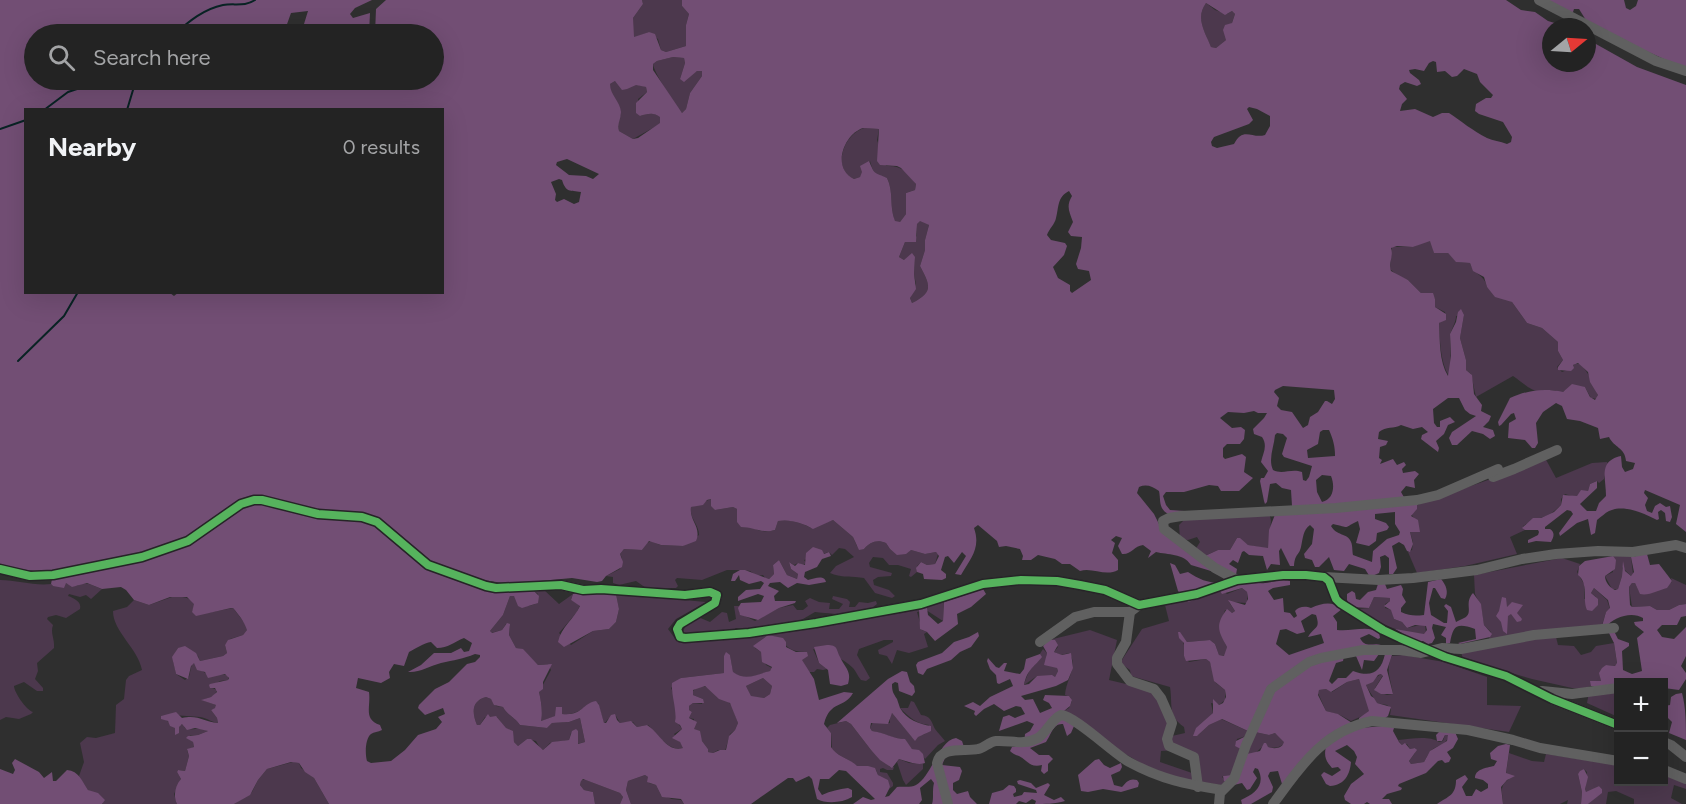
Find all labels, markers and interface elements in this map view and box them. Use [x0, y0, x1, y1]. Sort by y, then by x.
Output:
north arrow [1542, 18, 1596, 72]
search box [24, 24, 444, 90]
icon: search [45, 41, 78, 74]
text: Search here [93, 44, 211, 71]
text: Nearby [48, 131, 136, 163]
text: 0 results [343, 135, 420, 159]
map controls [1614, 678, 1668, 786]
button: + [1614, 678, 1668, 732]
button: − [1614, 732, 1668, 786]

